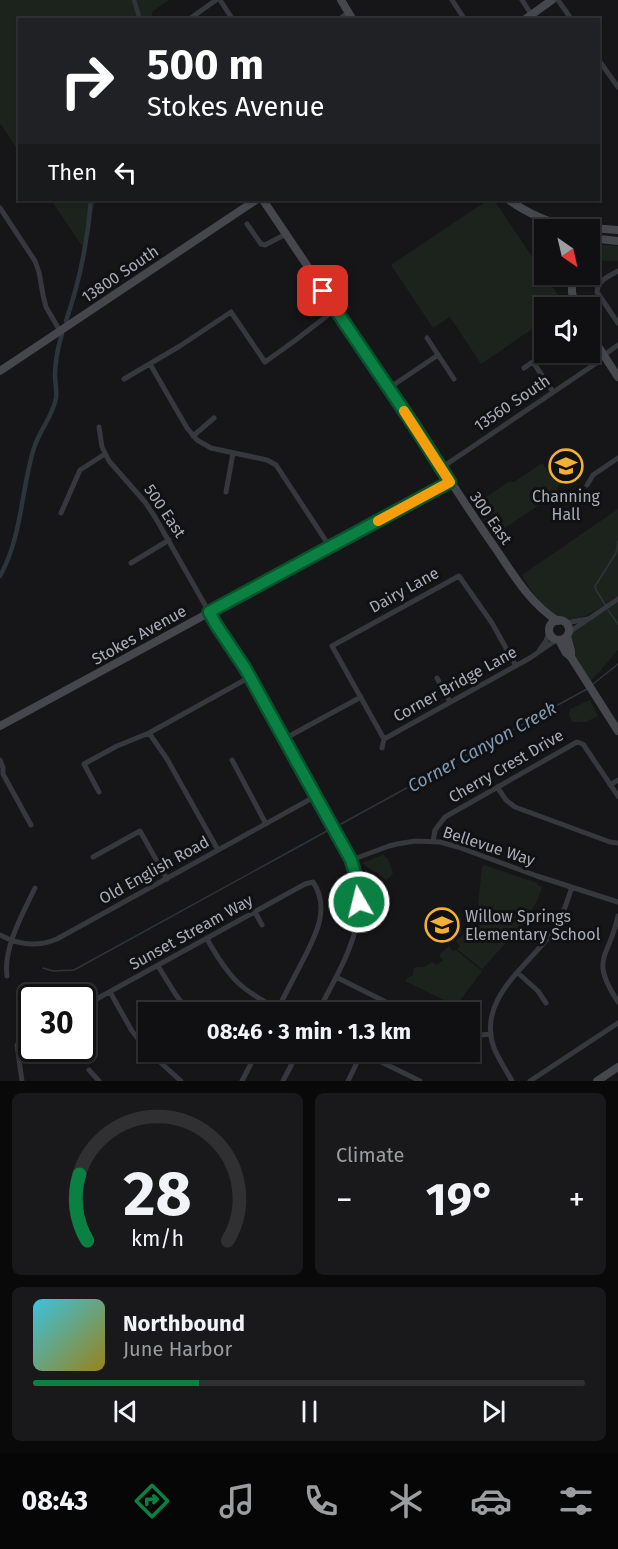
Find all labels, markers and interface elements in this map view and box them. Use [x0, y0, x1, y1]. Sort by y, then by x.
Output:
text: 500 m [147, 40, 264, 90]
icon: right [48, 42, 126, 120]
text: Stokes Avenue [147, 91, 325, 123]
icon: left [109, 156, 142, 189]
text: Then [48, 159, 97, 186]
north arrow [534, 219, 600, 285]
map controls [534, 219, 600, 363]
street label: 13800 South [78, 241, 162, 307]
pin [297, 265, 348, 316]
icon: arrive [306, 274, 339, 307]
button: sound [534, 297, 600, 363]
street label: 13560 South [471, 371, 553, 435]
school or university icon: Channing Hall [548, 448, 584, 484]
street label: 500 East [140, 481, 190, 541]
place label: Channing Hall [532, 487, 601, 524]
street label: 300 East [466, 488, 516, 548]
street label: Dairy Lane [366, 563, 442, 617]
street label: Stokes Avenue [88, 601, 190, 669]
street label: Corner Bridge Lane [390, 642, 520, 726]
water label: Corner Canyon Creek [404, 697, 560, 797]
street label: Cherry Crest Drive [445, 725, 567, 807]
street label: Bellevue Way [441, 822, 538, 870]
street label: Old English Road [96, 832, 212, 908]
position arrow [327, 870, 391, 934]
street label: Sunset Stream Way [126, 890, 256, 974]
school or university icon: Willow Springs Elementary School [424, 907, 460, 943]
place label: Willow Springs Elementary School [465, 907, 601, 944]
speed limit sign: 30 [18, 984, 96, 1062]
text: 08:46 · 3 min · 1.3 km [207, 1018, 411, 1045]
text: Climate [336, 1143, 404, 1167]
text: 28 [123, 1157, 192, 1232]
text: 19° [426, 1173, 495, 1227]
text: − [336, 1180, 353, 1220]
text: + [569, 1180, 585, 1220]
text: km/h [131, 1226, 184, 1252]
text: Northbound [123, 1310, 245, 1337]
text: June Harbor [123, 1337, 232, 1361]
icon: previous [109, 1395, 142, 1428]
icon: pause [293, 1395, 326, 1428]
icon: next [477, 1395, 510, 1428]
icon: directions [131, 1480, 173, 1522]
icon: music [216, 1480, 258, 1522]
icon: phone [300, 1480, 342, 1522]
icon: climate [385, 1480, 427, 1522]
icon: car [470, 1480, 512, 1522]
icon: filters [555, 1480, 597, 1522]
text: 08:43 [21, 1485, 88, 1517]

